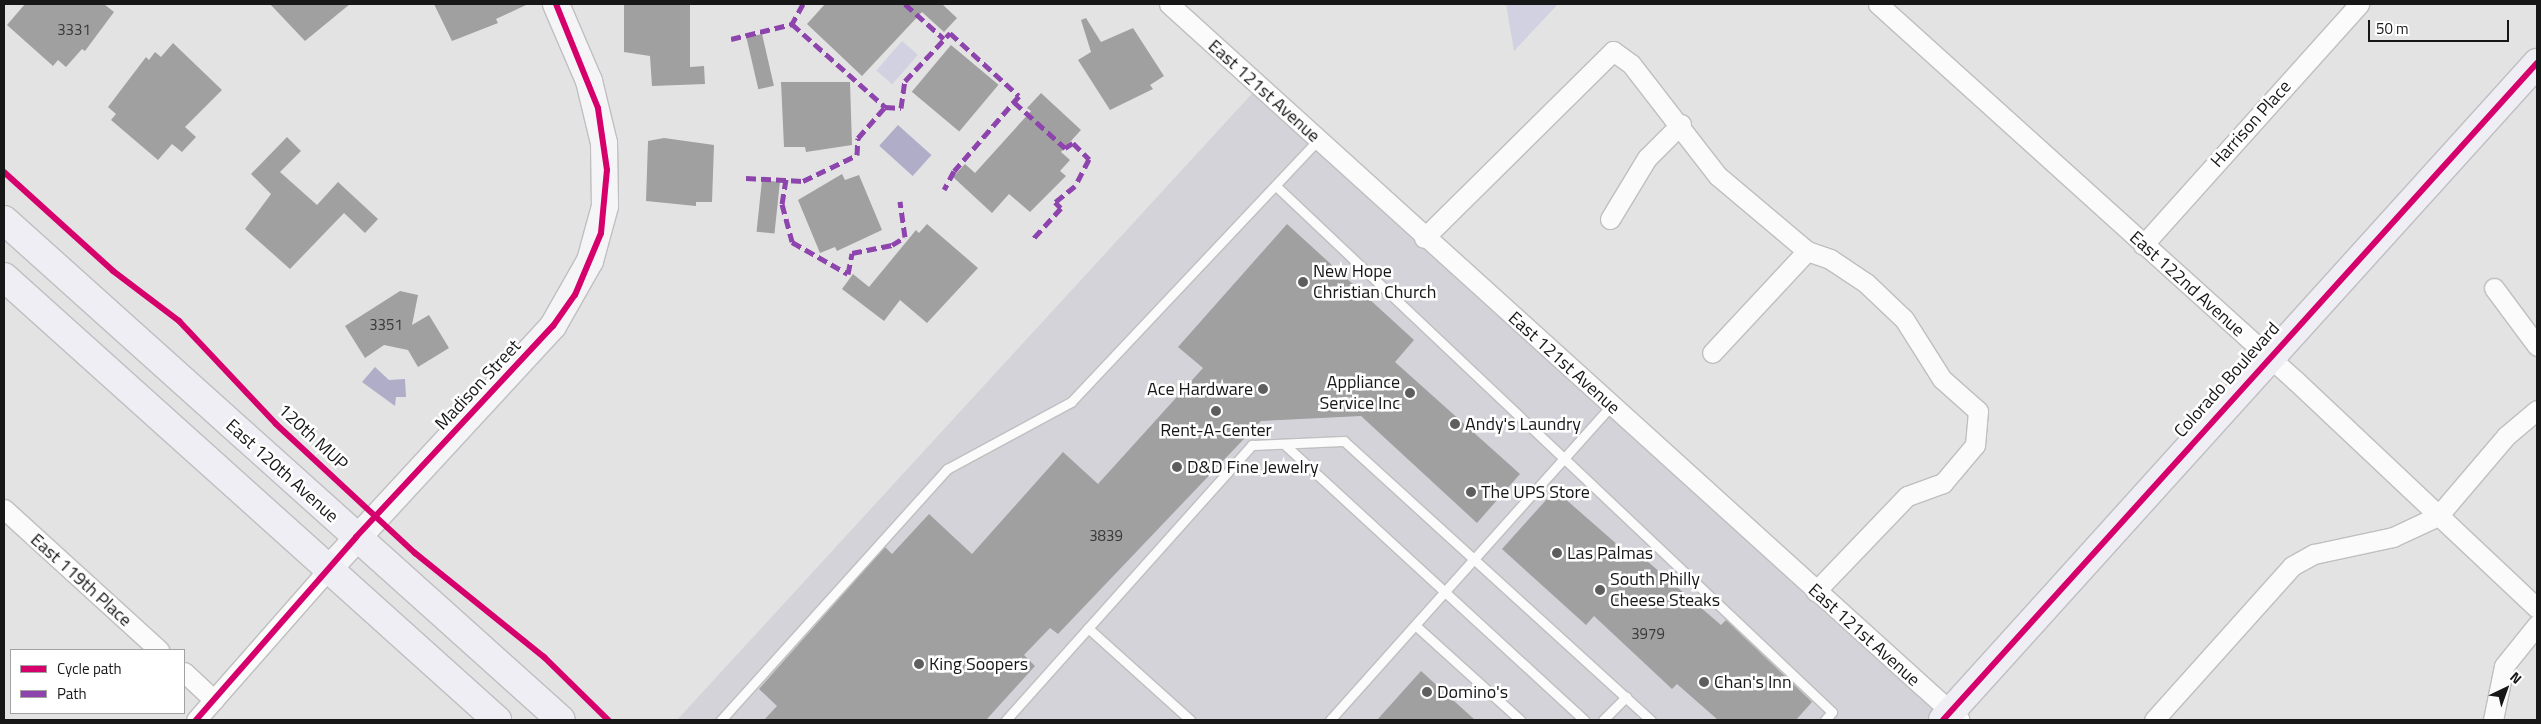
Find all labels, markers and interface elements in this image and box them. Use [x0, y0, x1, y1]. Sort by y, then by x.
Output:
scale bar [2371, 10, 2512, 42]
text: 50 m [2376, 17, 2409, 40]
house number: 3331 [57, 21, 91, 39]
street label: East 121st Avenue [1204, 35, 1324, 147]
street label: Harrison Place [2206, 76, 2296, 172]
street label: East 122nd Avenue [2125, 227, 2249, 341]
place label: New Hope Christian Church [1313, 261, 1436, 304]
marker: New Hope Christian Church [1297, 276, 1309, 288]
street label: East 121st Avenue [1504, 307, 1624, 419]
house number: 3351 [369, 316, 403, 334]
street label: Colorado Boulevard [2170, 318, 2284, 442]
street label: Madison Street [431, 335, 525, 435]
place label: Appliance Service Inc [1320, 372, 1400, 414]
place label: Ace Hardware [1147, 378, 1253, 400]
marker: Ace Hardware [1257, 383, 1269, 395]
marker: Appliance Service Inc [1404, 387, 1416, 399]
street label: 120th MUP [274, 399, 352, 475]
marker: Rent-A-Center [1210, 405, 1222, 417]
place label: Andy's Laundry [1465, 413, 1581, 435]
street label: East 120th Avenue [221, 415, 343, 527]
marker: Andy's Laundry [1449, 418, 1461, 430]
place label: Rent-A-Center [1160, 419, 1272, 441]
place label: D&D Fine Jewelry [1187, 456, 1319, 478]
marker: D&D Fine Jewelry [1171, 461, 1183, 473]
place label: The UPS Store [1481, 481, 1590, 503]
marker: The UPS Store [1465, 486, 1477, 498]
house number: 3839 [1089, 527, 1123, 545]
street label: East 119th Place [26, 529, 136, 631]
place label: Las Palmas [1567, 542, 1653, 564]
marker: Las Palmas [1551, 547, 1563, 559]
place label: South Philly Cheese Steaks [1610, 569, 1720, 612]
street label: East 121st Avenue [1804, 579, 1924, 691]
marker: South Philly Cheese Steaks [1594, 584, 1606, 596]
house number: 3979 [1631, 625, 1665, 643]
legend [10, 649, 185, 714]
place label: King Soopers [929, 653, 1028, 675]
text: Cycle path [57, 657, 122, 680]
marker: King Soopers [913, 658, 925, 670]
north arrow [2481, 664, 2531, 714]
text: N [2506, 666, 2527, 689]
place label: Chan's Inn [1714, 671, 1792, 693]
marker: Chan's Inn [1698, 676, 1710, 688]
place label: Domino's [1437, 681, 1508, 703]
text: Path [57, 682, 87, 705]
marker: Domino's [1421, 686, 1433, 698]

